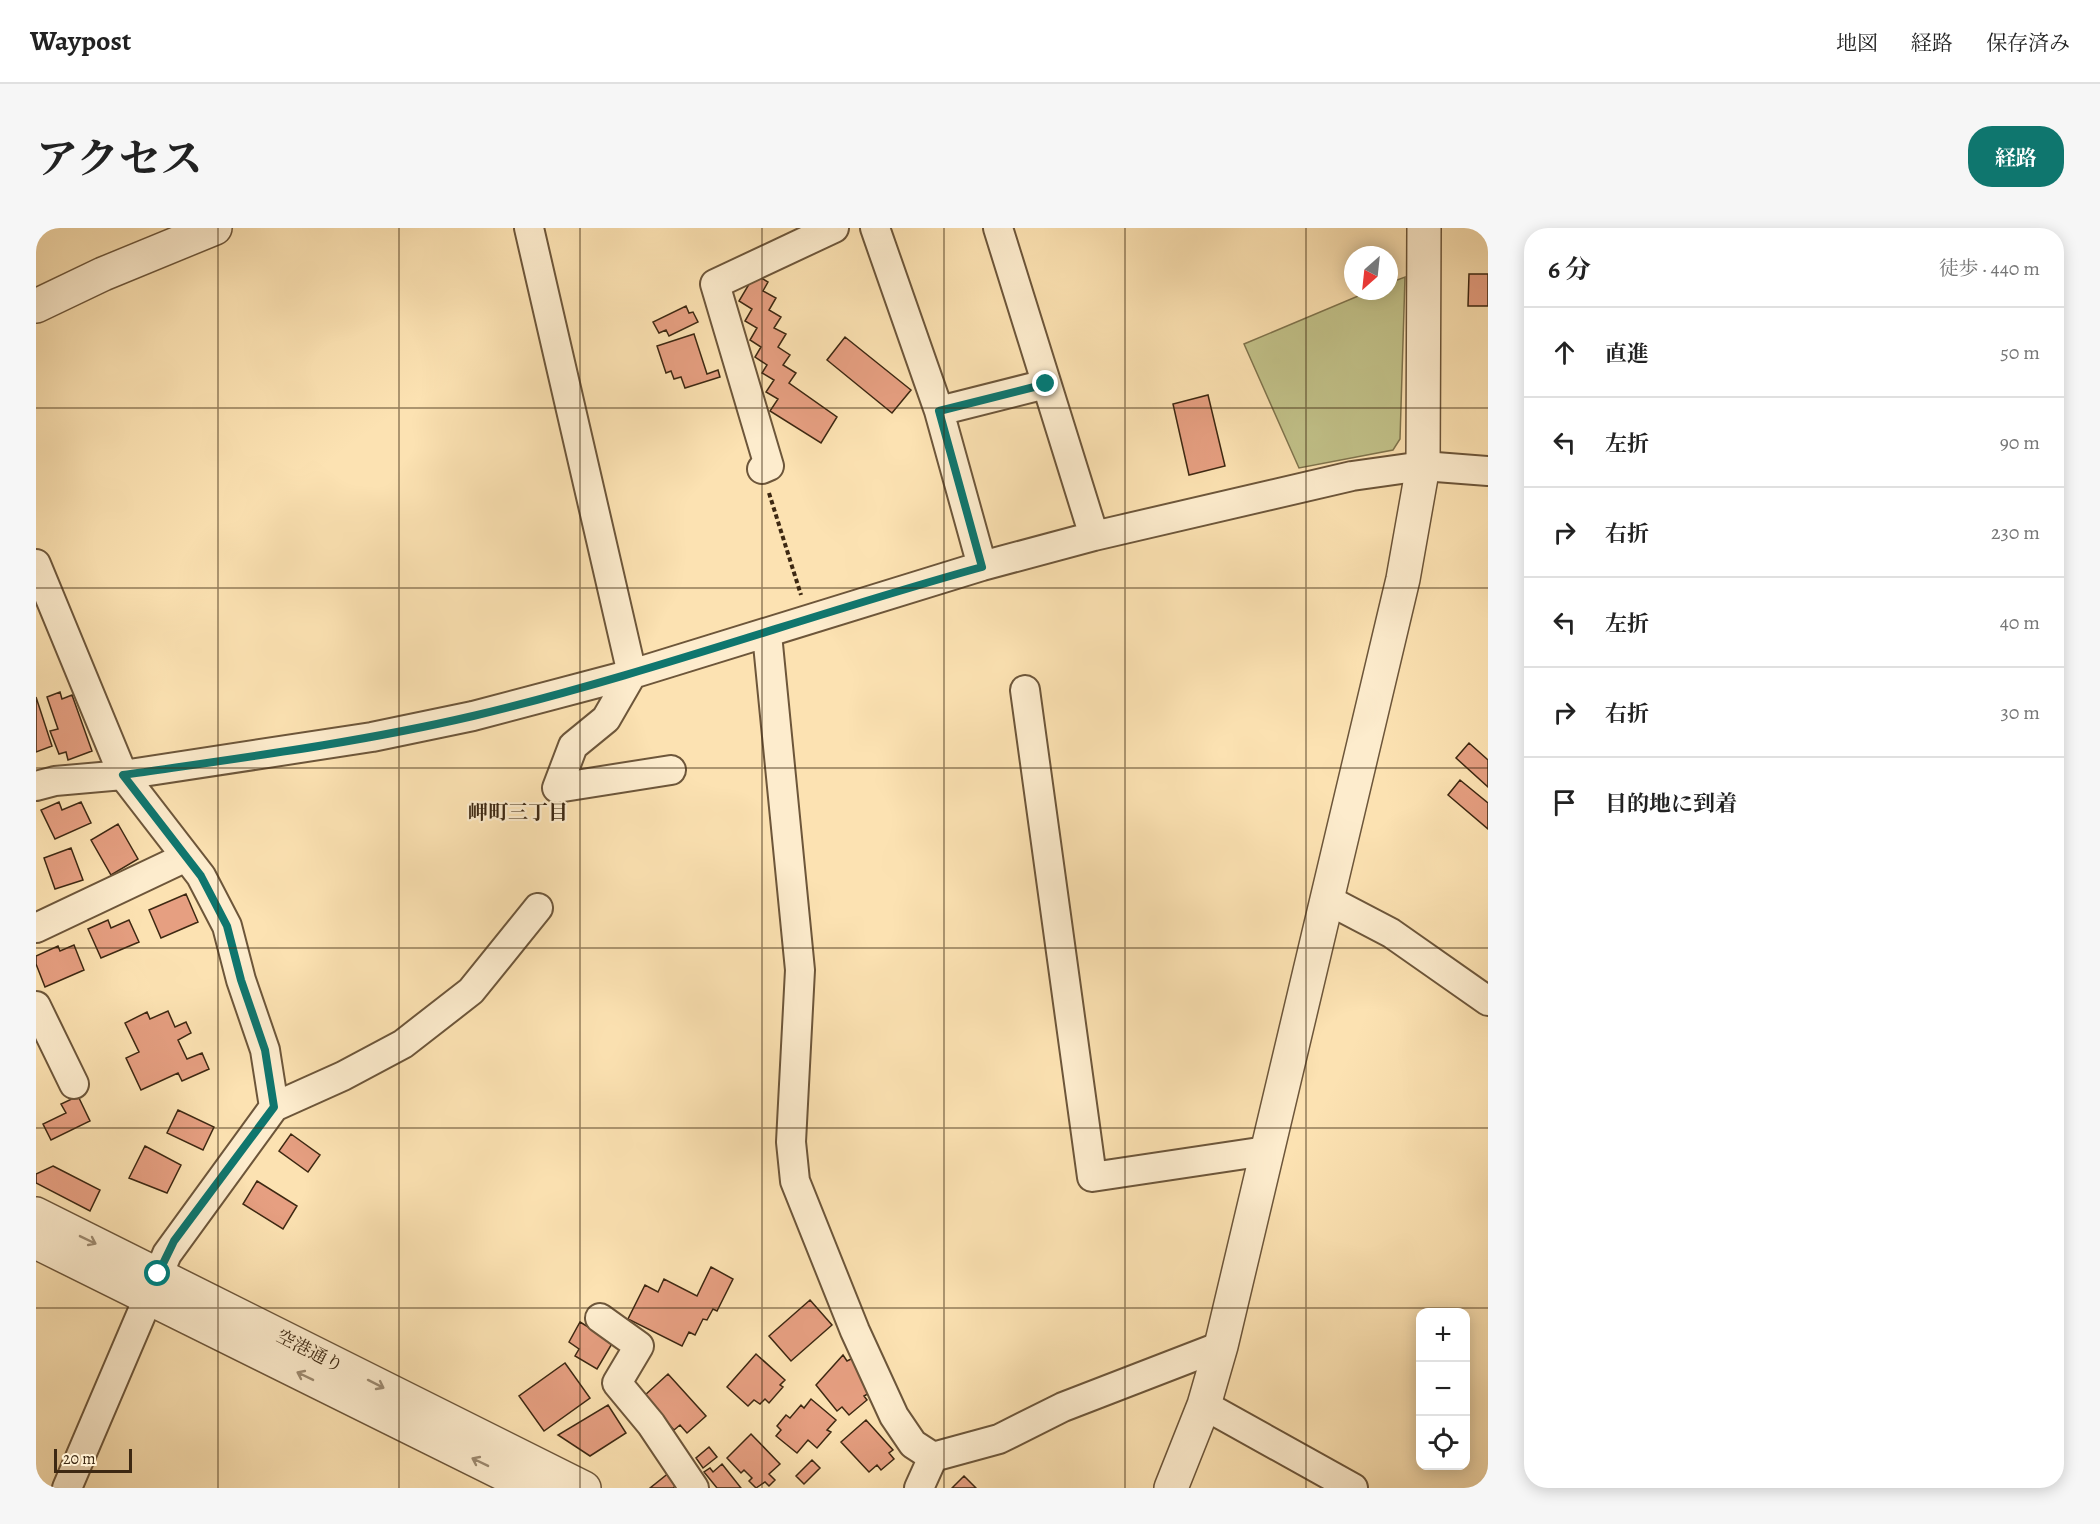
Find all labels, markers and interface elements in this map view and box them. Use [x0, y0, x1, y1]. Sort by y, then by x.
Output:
text: Waypost [30, 22, 131, 60]
text: 地図 [1836, 29, 1878, 57]
text: 経路 [1911, 29, 1953, 57]
text: 保存済み [1986, 29, 2070, 57]
button: 経路 [1968, 126, 2064, 187]
text: アクセス [36, 130, 203, 187]
north arrow [1344, 246, 1398, 300]
text: 6 分 [1548, 252, 1591, 287]
text: 徒歩 · 440 m [1939, 255, 2040, 282]
icon: ahead [1548, 336, 1581, 369]
text: 直進 [1605, 339, 1649, 369]
text: 50 m [2000, 339, 2040, 366]
route end [1032, 370, 1058, 396]
icon: left [1548, 426, 1581, 459]
text: 左折 [1605, 429, 1649, 459]
text: 90 m [2000, 429, 2040, 456]
icon: right [1548, 516, 1581, 549]
text: 右折 [1605, 519, 1649, 549]
text: 230 m [1991, 519, 2040, 546]
icon: left [1548, 606, 1581, 639]
text: 左折 [1605, 609, 1649, 639]
text: 40 m [2000, 609, 2040, 636]
icon: right [1548, 696, 1581, 729]
text: 右折 [1605, 699, 1649, 729]
text: 30 m [2000, 699, 2040, 726]
icon: arrive [1548, 786, 1581, 819]
text: 目的地に到着 [1605, 789, 1737, 819]
district label: 岬町三丁目 [468, 799, 568, 826]
one-way arrow [79, 1235, 97, 1246]
route start [144, 1260, 170, 1286]
map controls [1416, 1308, 1470, 1470]
button: + [1416, 1308, 1470, 1362]
street label: 空港通り [272, 1324, 348, 1378]
button: − [1416, 1362, 1470, 1416]
one-way arrow [297, 1369, 315, 1381]
one-way arrow [366, 1378, 384, 1390]
button: locate [1416, 1416, 1470, 1470]
scale bar [54, 1446, 132, 1474]
text: 20 m [63, 1448, 96, 1470]
one-way arrow [472, 1456, 489, 1468]

